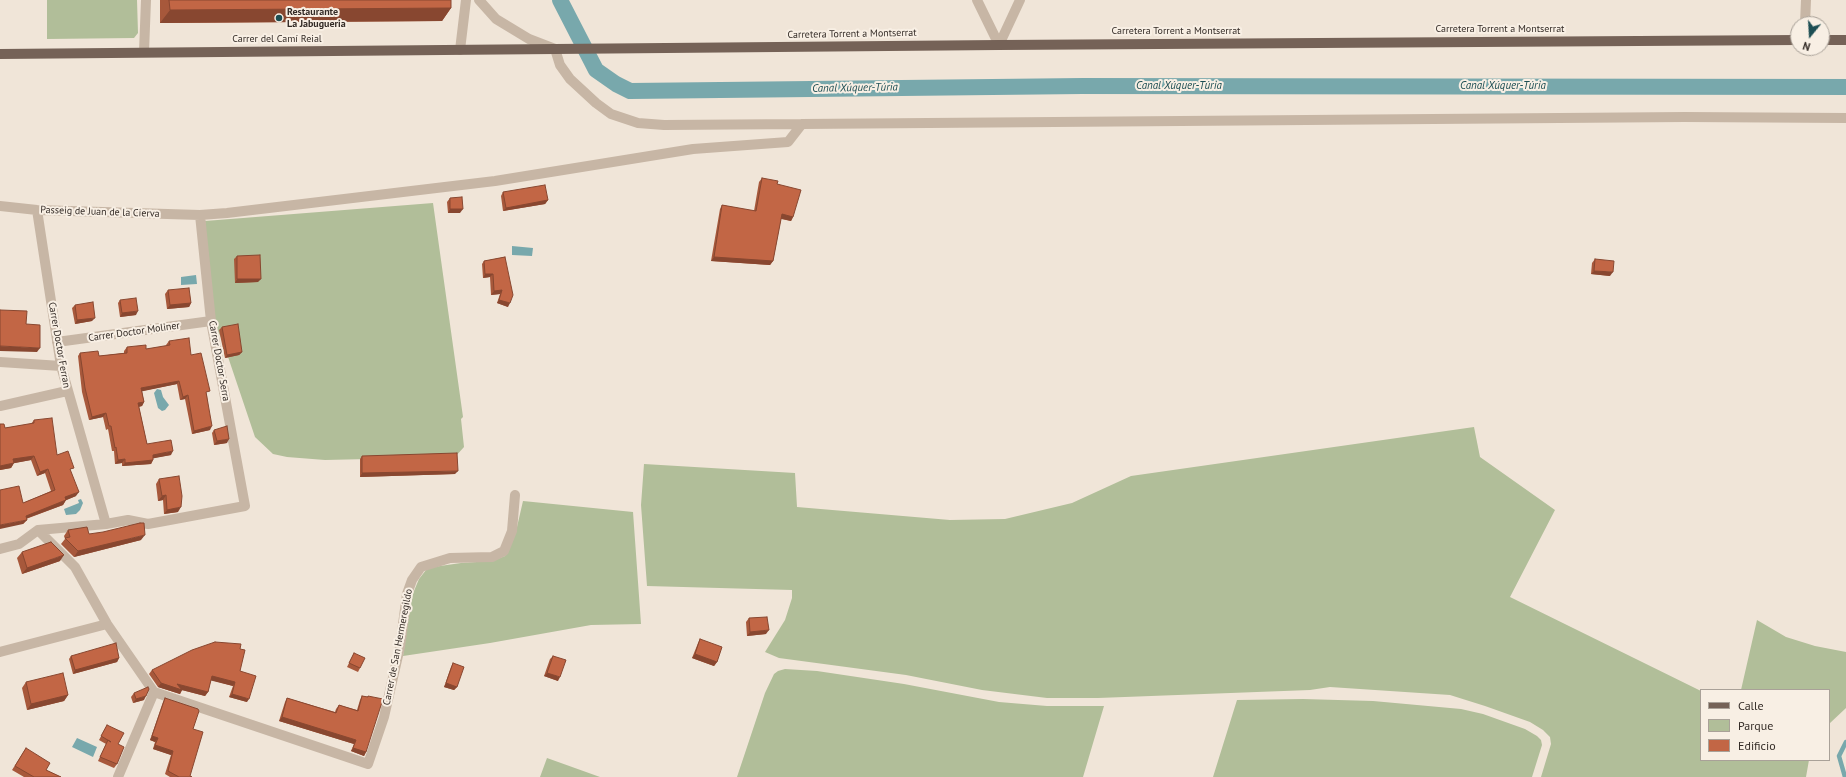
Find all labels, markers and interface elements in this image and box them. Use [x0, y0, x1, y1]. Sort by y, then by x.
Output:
place label: Restaurante La Jabugueria [287, 6, 346, 30]
marker: Restaurante La Jabugueria [274, 13, 284, 23]
north arrow [1790, 16, 1830, 56]
street label: Carretera Torrent a Montserrat [1435, 23, 1565, 35]
street label: Carretera Torrent a Montserrat [1111, 25, 1241, 37]
street label: Carretera Torrent a Montserrat [787, 27, 917, 41]
street label: Carrer del Camí Reial [232, 33, 322, 45]
text: N [1801, 39, 1812, 54]
water label: Canal Xúquer-Túria [1136, 79, 1222, 93]
water label: Canal Xúquer-Túria [1460, 79, 1546, 93]
water label: Canal Xúquer-Túria [812, 81, 898, 95]
street label: Passeig de Juan de la Cierva [40, 204, 160, 220]
street label: Carrer Doctor Ferran [46, 301, 72, 389]
street label: Carrer Doctor Moliner [87, 320, 181, 344]
street label: Carrer Doctor Serra [206, 320, 232, 402]
street label: Carrer de San Hermeregildo [381, 588, 415, 706]
legend [1700, 689, 1830, 761]
text: Calle [1738, 698, 1764, 713]
text: Parque [1738, 718, 1773, 733]
text: Edificio [1738, 738, 1776, 753]

